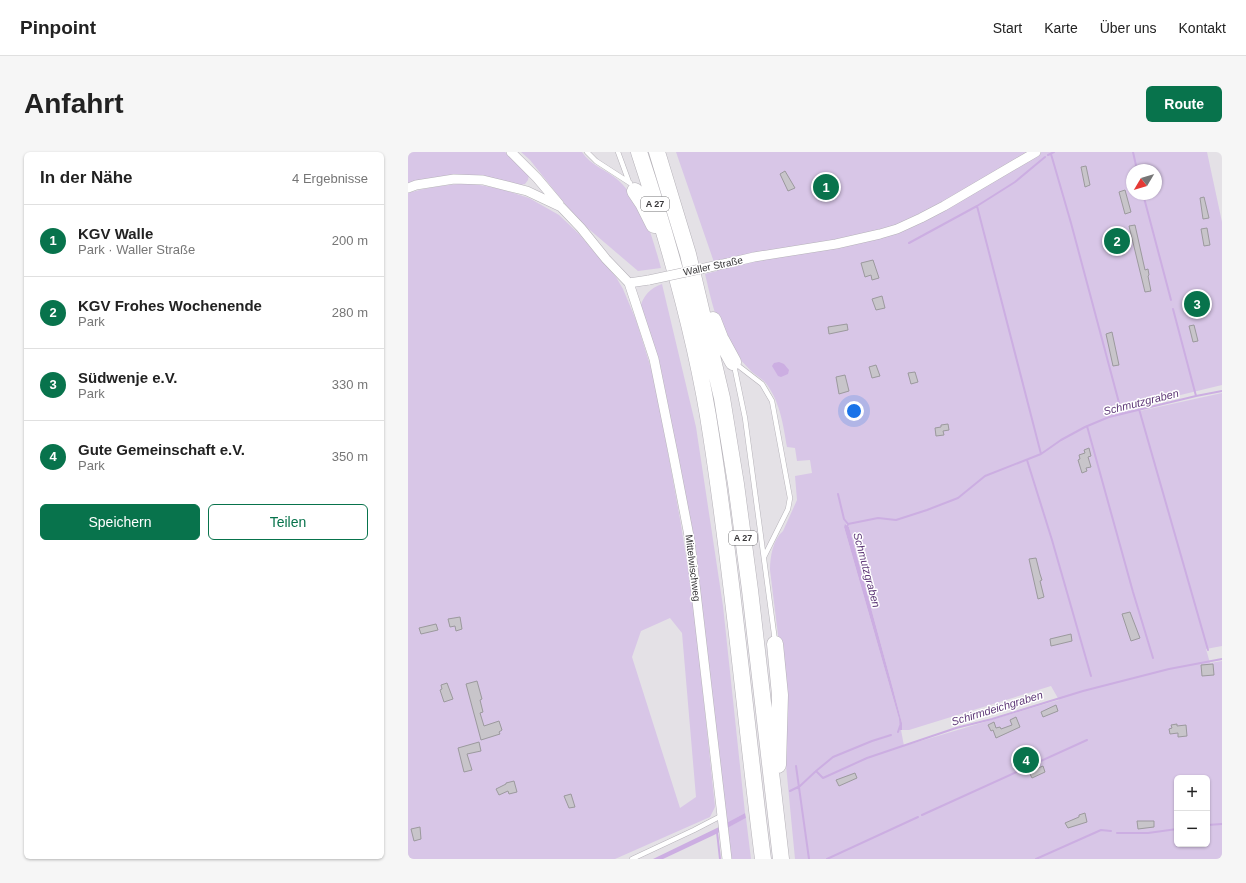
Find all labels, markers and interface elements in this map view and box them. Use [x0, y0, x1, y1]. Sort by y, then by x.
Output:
text: Pinpoint [20, 17, 96, 38]
text: Start [993, 20, 1022, 36]
text: Karte [1044, 20, 1078, 36]
text: Über uns [1100, 20, 1157, 36]
text: Kontakt [1179, 20, 1226, 36]
button: Route [1146, 86, 1222, 122]
text: Anfahrt [24, 88, 124, 119]
north arrow [1126, 164, 1162, 200]
text: In der Nähe [40, 168, 133, 187]
text: 4 Ergebnisse [292, 171, 368, 186]
pin: 1 [813, 172, 839, 202]
road number: A 27 [641, 197, 669, 211]
text: KGV Walle [78, 225, 153, 242]
pin: 2 [1104, 226, 1130, 256]
text: 1 [49, 233, 57, 248]
text: 200 m [332, 233, 368, 248]
text: Park · Waller Straße [78, 242, 195, 257]
street label: Waller Straße [682, 254, 744, 278]
pin: 3 [1184, 289, 1210, 319]
text: KGV Frohes Wochenende [78, 297, 262, 314]
text: 2 [49, 305, 57, 320]
text: 280 m [332, 305, 368, 320]
text: Park [78, 314, 105, 329]
text: Südwenje e.V. [78, 369, 178, 386]
text: 3 [49, 377, 57, 392]
text: 330 m [332, 377, 368, 392]
text: Park [78, 386, 105, 401]
water label: Schmutzgraben [1102, 387, 1180, 417]
your location [844, 401, 864, 421]
text: Gute Gemeinschaft e.V. [78, 441, 245, 458]
text: 4 [49, 449, 57, 464]
text: 350 m [332, 449, 368, 464]
text: Park [78, 458, 105, 473]
button: Speichern [40, 504, 200, 540]
button: Teilen [208, 504, 368, 540]
road number: A 27 [729, 531, 757, 545]
water label: Schmutzgraben [851, 531, 883, 609]
street label: Mittelwischweg [683, 534, 703, 602]
water label: Schirmdeichgraben [950, 688, 1044, 728]
pin: 4 [1013, 745, 1039, 775]
map controls [1174, 775, 1210, 847]
button: + [1174, 775, 1210, 811]
button: − [1174, 811, 1210, 847]

